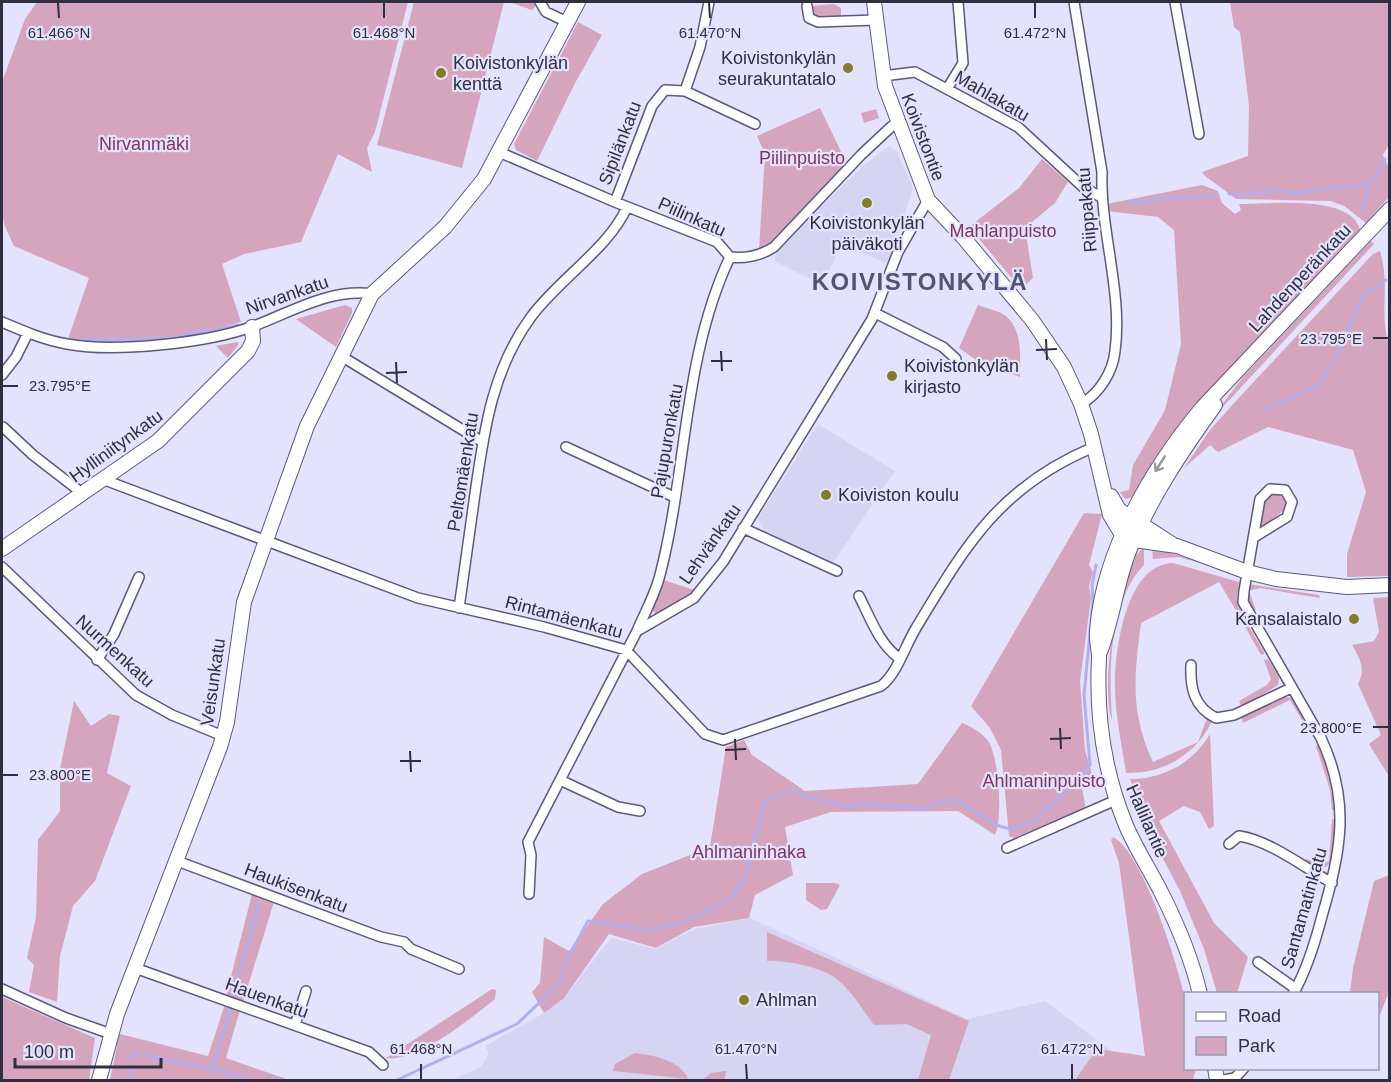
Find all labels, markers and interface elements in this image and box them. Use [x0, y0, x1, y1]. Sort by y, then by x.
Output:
text: 61.466°N [28, 24, 90, 41]
text: 61.468°N [353, 24, 415, 41]
text: 61.470°N [679, 24, 741, 41]
text: 61.472°N [1004, 24, 1066, 41]
place label: Koivistonkylän seurakuntatalo [718, 48, 836, 89]
place label: Koivistonkylän kenttä [453, 53, 568, 94]
marker: Koivistonkylän seurakuntatalo [841, 61, 855, 75]
marker: Koivistonkylän kenttä [434, 66, 448, 80]
street label: Mahlakatu [951, 67, 1033, 125]
street label: Koivistontie [897, 90, 949, 184]
street label: Sipilänkatu [595, 98, 645, 188]
park label: Nirvanmäki [99, 134, 189, 154]
park label: Piilinpuisto [759, 148, 845, 168]
street label: Riippakatu [1073, 167, 1101, 253]
street label: Piilinkatu [655, 193, 729, 241]
marker: Koivistonkylän päiväkoti [860, 196, 874, 210]
place label: Koivistonkylän päiväkoti [809, 213, 925, 254]
street label: Lahdenperänkatu [1245, 220, 1355, 336]
park label: Mahlanpuisto [949, 221, 1057, 241]
district label: KOIVISTONKYLÄ [812, 268, 1028, 295]
street label: Nirvankatu [243, 272, 331, 318]
text: 23.795°E [1300, 330, 1362, 347]
place label: Koivistonkylän kirjasto [904, 356, 1019, 397]
marker: Koivistonkylän kirjasto [885, 369, 899, 383]
text: 23.795°E [29, 377, 91, 394]
street label: Pajupuronkatu [647, 382, 687, 500]
street label: Hylliniitynkatu [66, 406, 166, 486]
street label: Peltomäenkatu [444, 411, 482, 533]
one-way arrow [1154, 455, 1166, 472]
place label: Koiviston koulu [838, 485, 959, 505]
marker: Koiviston koulu [819, 488, 833, 502]
street label: Lehvänkatu [675, 500, 745, 588]
street label: Rintamäenkatu [503, 592, 625, 642]
place label: Kansalaistalo [1235, 609, 1342, 629]
street label: Nurmenkatu [72, 611, 158, 691]
marker: Kansalaistalo [1347, 612, 1361, 626]
street label: Veisunkatu [197, 637, 229, 727]
text: 23.800°E [1300, 719, 1362, 736]
text: 23.800°E [29, 766, 91, 783]
park label: Ahlmaninpuisto [982, 771, 1106, 791]
street label: Hallilantie [1122, 781, 1172, 861]
park label: Ahlmaninhaka [692, 842, 807, 862]
street label: Santamatinkatu [1277, 845, 1331, 971]
street label: Haukisenkatu [241, 859, 351, 917]
street label: Hauenkatu [223, 974, 311, 1022]
place label: Ahlman [756, 990, 817, 1010]
legend [1184, 992, 1379, 1070]
marker: Ahlman [737, 993, 751, 1007]
text: Road [1238, 1006, 1281, 1026]
scale bar [15, 1031, 160, 1069]
text: Park [1238, 1036, 1276, 1056]
text: 61.468°N [390, 1040, 452, 1057]
text: 61.470°N [715, 1040, 777, 1057]
text: 61.472°N [1041, 1040, 1103, 1057]
text: 100 m [24, 1042, 74, 1062]

